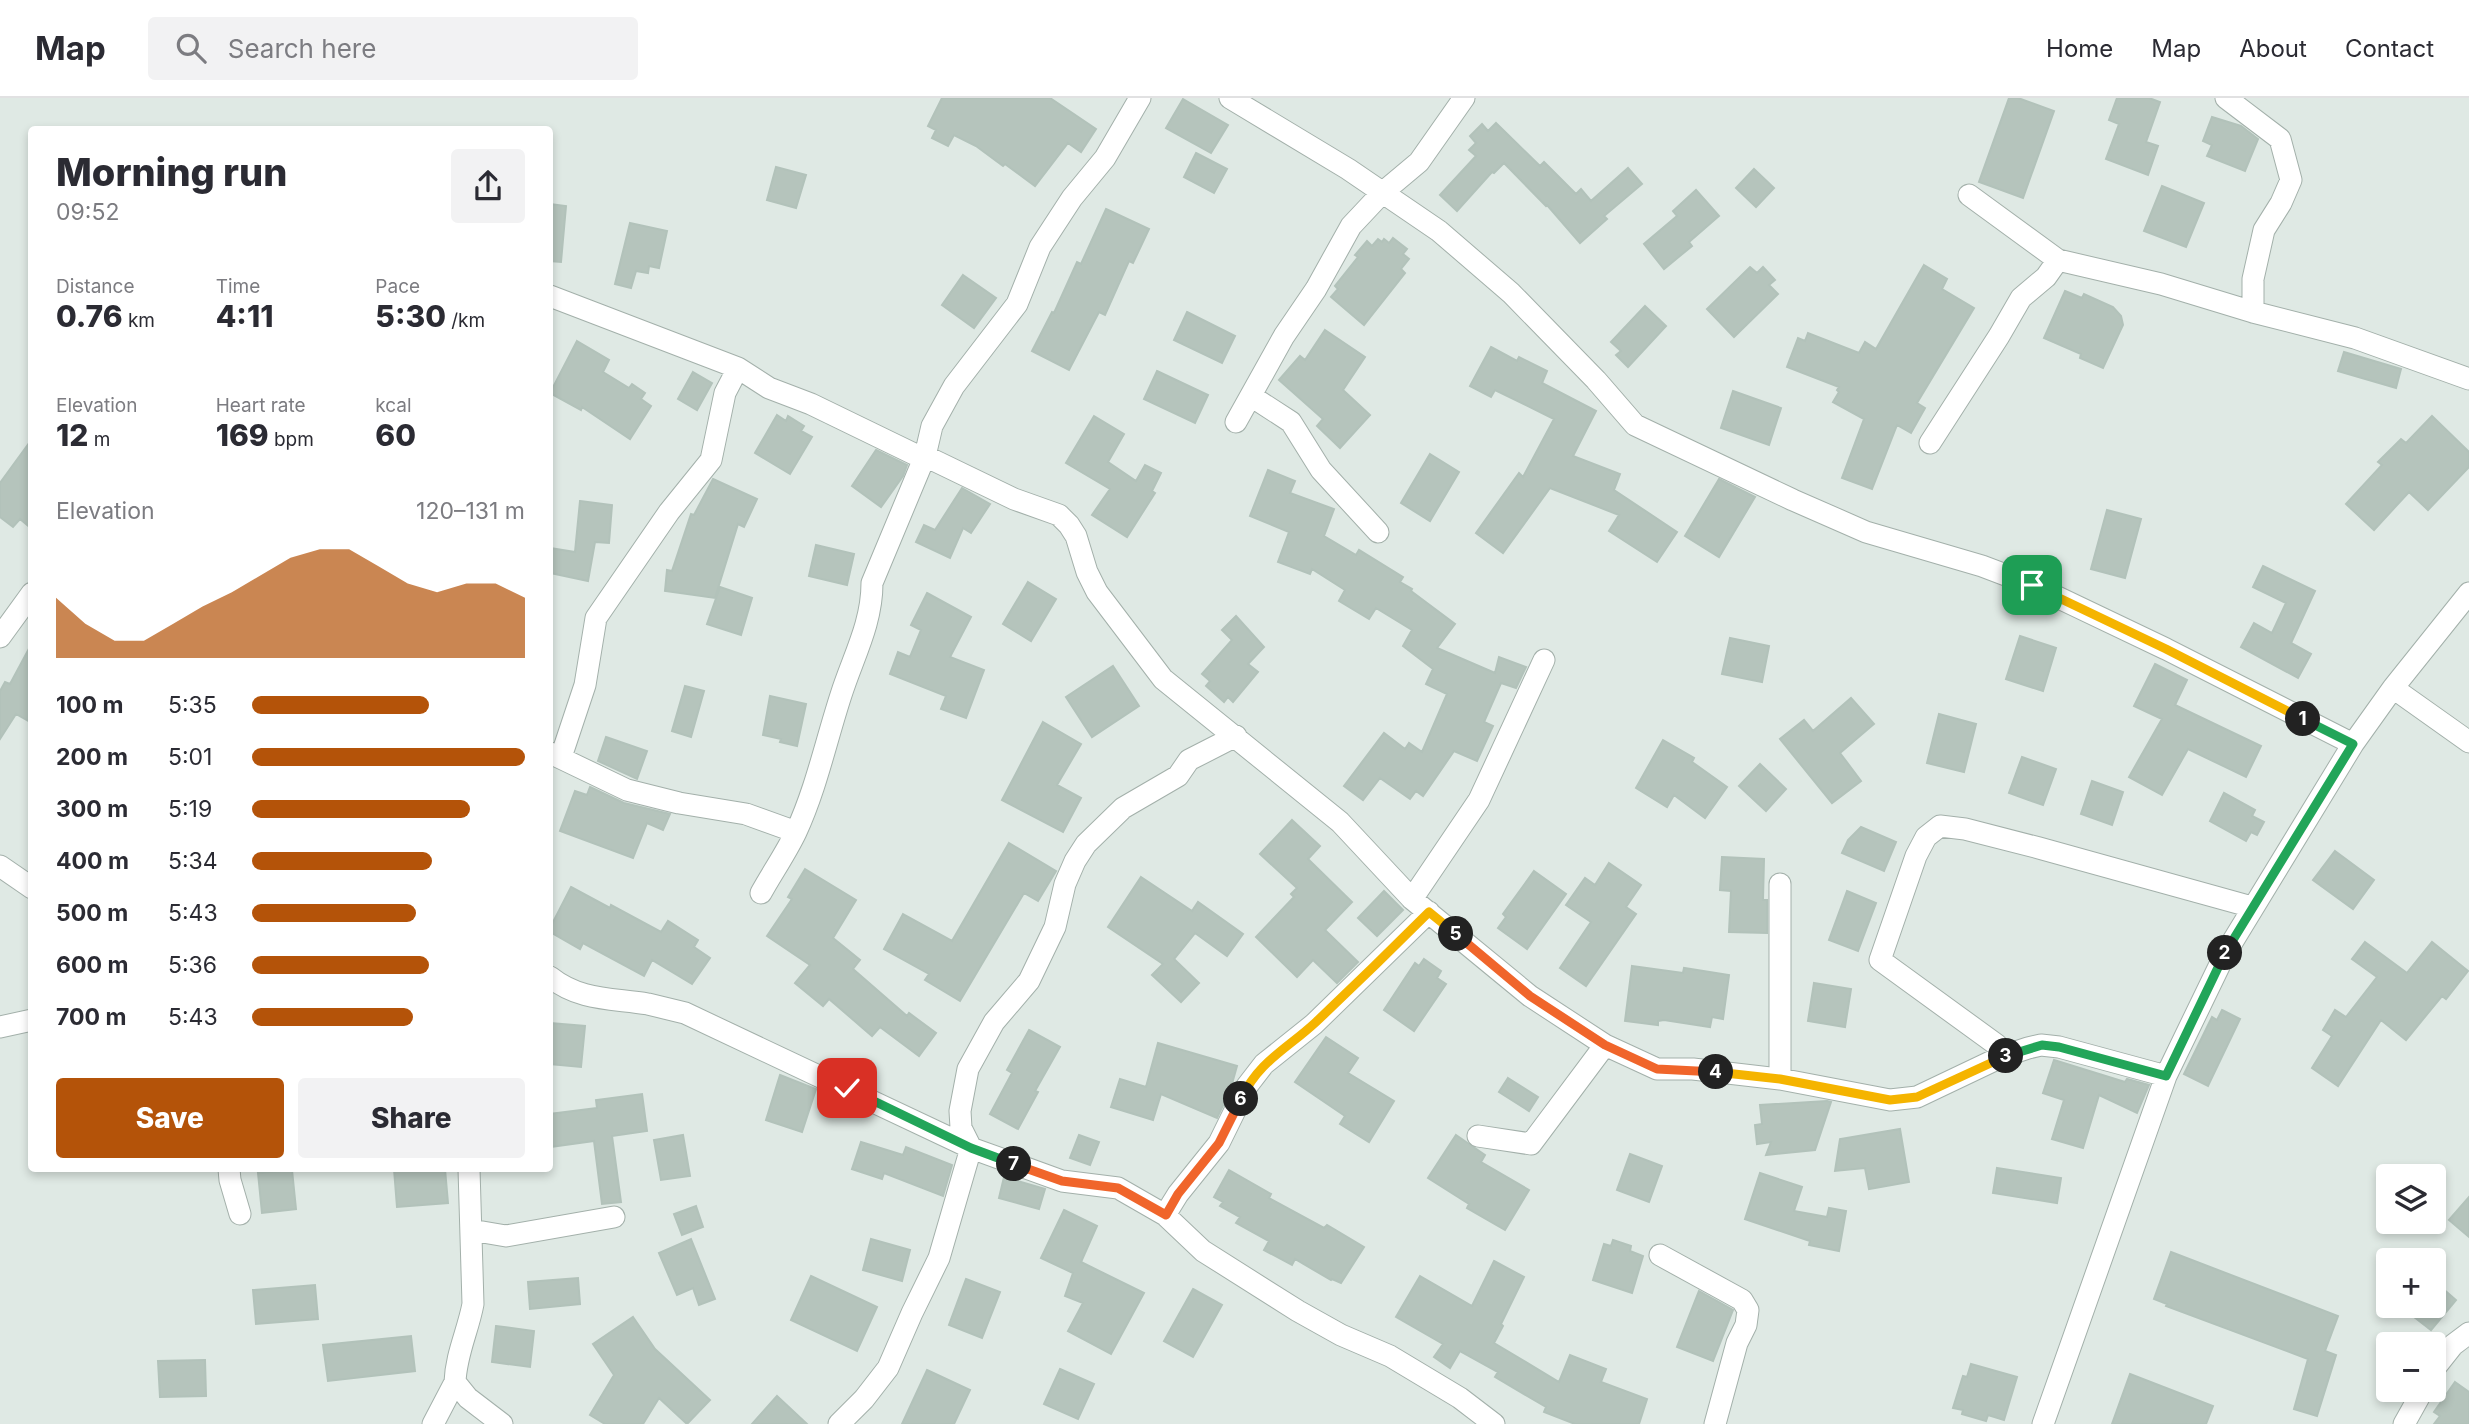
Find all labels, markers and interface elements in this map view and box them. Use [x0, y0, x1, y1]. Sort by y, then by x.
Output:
search box [148, 17, 638, 80]
text: Map [35, 28, 106, 68]
icon: search [172, 29, 210, 67]
text: Search here [228, 33, 376, 64]
text: Home [2046, 34, 2113, 63]
text: Map [2151, 34, 2201, 63]
text: About [2239, 34, 2307, 63]
text: Contact [2345, 34, 2434, 63]
text: Morning run [56, 149, 287, 195]
button: share [451, 149, 525, 223]
text: 09:52 [56, 198, 119, 226]
text: Distance [56, 275, 134, 298]
text: Time [216, 275, 260, 298]
text: Pace [375, 275, 420, 298]
text: 0.76 [56, 298, 123, 334]
text: 4:11 [216, 298, 273, 334]
text: 5:30 [375, 298, 446, 334]
text: km [123, 309, 155, 332]
text: /km [446, 309, 485, 332]
text: Elevation [56, 394, 137, 417]
text: Heart rate [216, 394, 306, 417]
text: kcal [375, 394, 412, 417]
text: 12 [56, 417, 88, 453]
text: 169 [216, 417, 269, 453]
text: 60 [375, 417, 416, 453]
text: m [88, 428, 110, 451]
text: bpm [269, 428, 314, 451]
text: Elevation [56, 497, 155, 525]
text: 120–131 m [416, 497, 525, 525]
pin [2002, 555, 2062, 615]
icon: arrive [2013, 566, 2051, 604]
text: 100 m [56, 691, 123, 719]
text: 5:35 [168, 691, 217, 719]
pin: 1 [2286, 702, 2320, 736]
text: 1 [2298, 707, 2307, 730]
text: 200 m [56, 743, 128, 771]
text: 5:01 [168, 743, 212, 771]
text: 300 m [56, 795, 128, 823]
text: 5:19 [168, 795, 212, 823]
text: 400 m [56, 847, 129, 875]
text: 5:34 [168, 847, 218, 875]
text: 500 m [56, 899, 128, 927]
text: 5:43 [168, 899, 218, 927]
pin: 5 [1438, 916, 1474, 952]
text: 5 [1449, 922, 1462, 945]
pin: 2 [2208, 936, 2242, 970]
text: 2 [2219, 941, 2230, 964]
text: 600 m [56, 951, 128, 979]
text: 5:36 [168, 951, 217, 979]
text: 700 m [56, 1003, 126, 1031]
text: 5:43 [168, 1003, 218, 1031]
pin: 3 [1988, 1038, 2024, 1074]
text: 3 [1999, 1044, 2012, 1067]
pin: 4 [1698, 1054, 1734, 1090]
pin [817, 1058, 877, 1118]
text: 4 [1709, 1060, 1722, 1083]
icon: check [828, 1069, 866, 1107]
button: Save [56, 1078, 284, 1158]
button: Share [298, 1078, 525, 1158]
pin: 6 [1224, 1082, 1258, 1116]
text: 6 [1234, 1087, 1247, 1110]
pin: 7 [996, 1146, 1032, 1182]
text: 7 [1008, 1152, 1019, 1175]
map controls [2376, 1164, 2446, 1402]
button: layers [2376, 1164, 2446, 1234]
button: + [2376, 1248, 2446, 1318]
button: − [2376, 1332, 2446, 1402]

